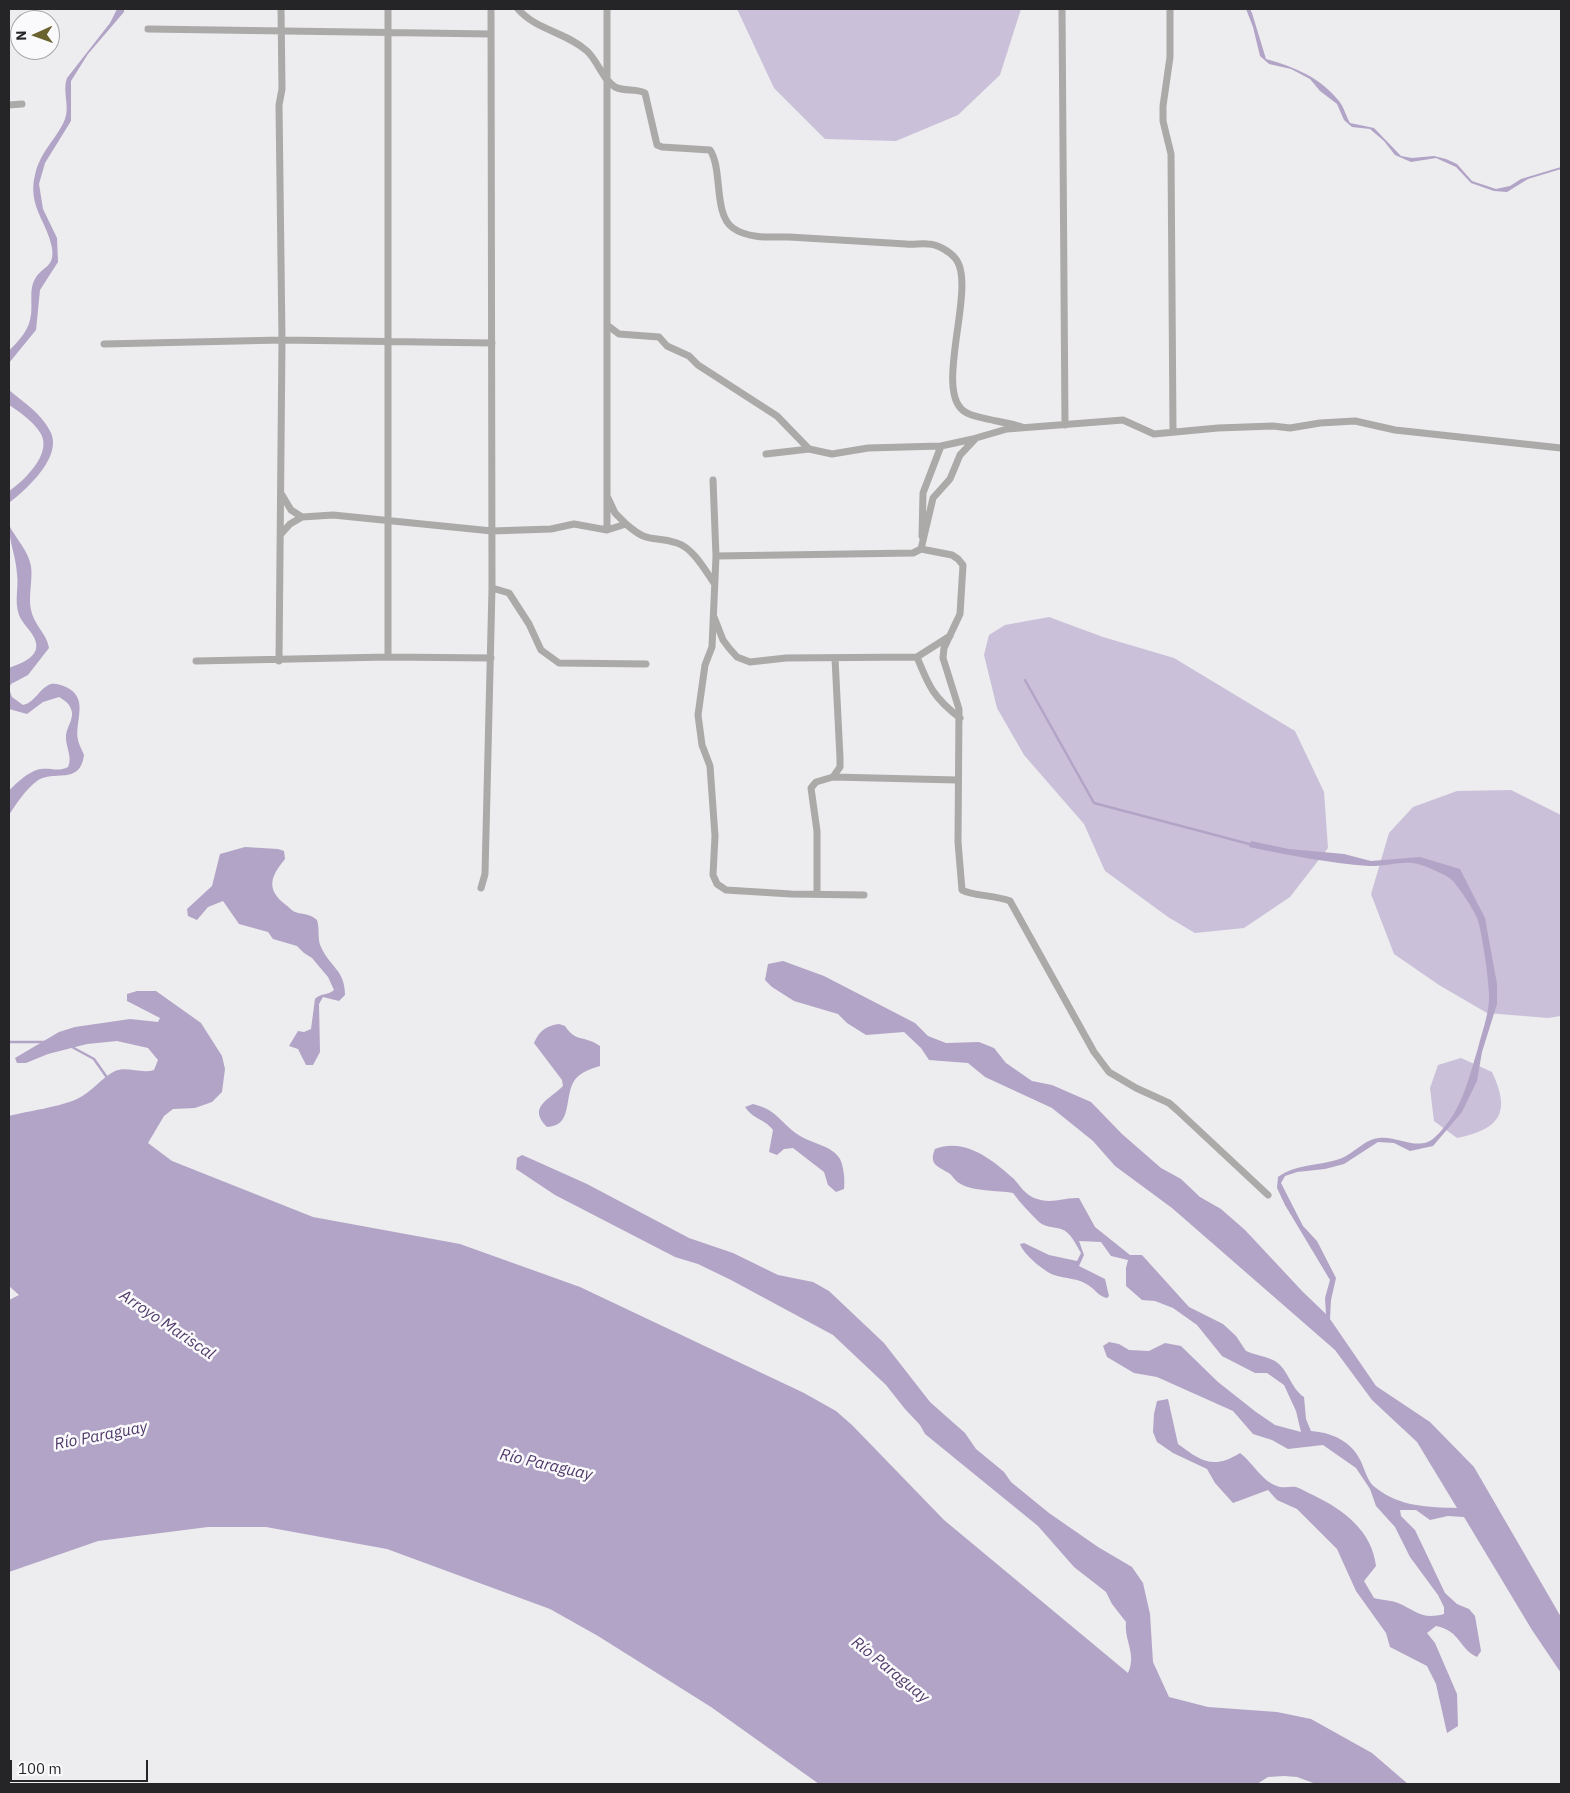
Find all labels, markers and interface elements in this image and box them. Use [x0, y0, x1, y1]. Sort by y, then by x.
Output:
north arrow [10, 10, 60, 60]
text: N [12, 30, 30, 41]
water label: Arroyo Mariscal [116, 1286, 218, 1364]
water label: Río Paraguay [53, 1418, 149, 1454]
water label: Río Paraguay [498, 1445, 594, 1485]
water label: Río Paraguay [847, 1633, 933, 1707]
scale bar [12, 1750, 150, 1782]
text: 100 m [18, 1759, 62, 1778]

